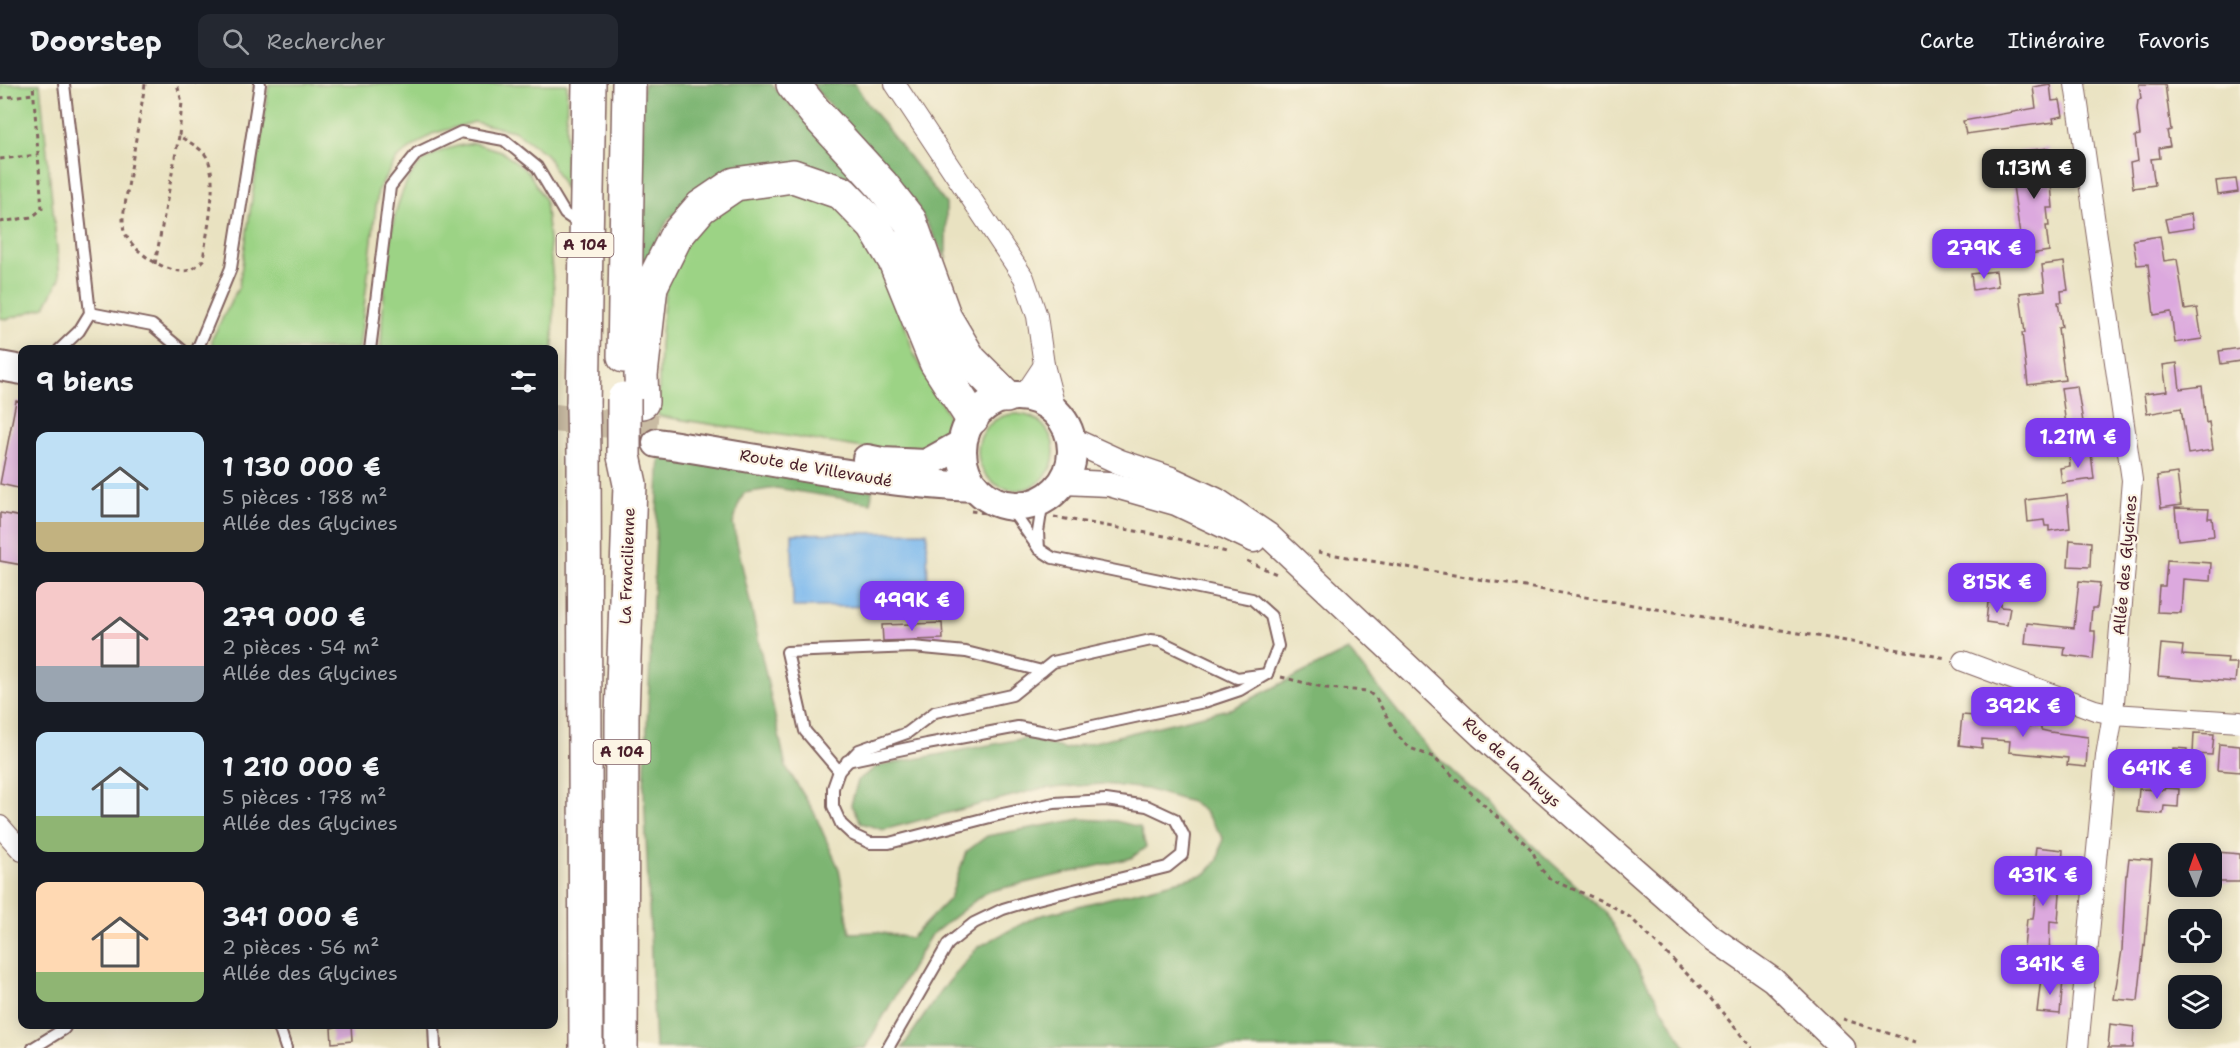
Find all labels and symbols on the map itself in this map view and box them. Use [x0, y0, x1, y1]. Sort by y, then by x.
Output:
pin: 1.13M € [1979, 149, 2089, 200]
pin: 279K € [1935, 229, 2033, 280]
road number: A 104 [556, 233, 614, 257]
pin: 1.21M € [2023, 418, 2133, 469]
street label: Route de Villevaudé [738, 444, 894, 492]
street label: Allée des Glycines [2108, 494, 2142, 636]
street label: La Francilienne [614, 507, 640, 625]
pin: 815K € [1948, 563, 2046, 614]
pin: 499K € [863, 581, 961, 632]
pin: 392K € [1974, 687, 2072, 738]
street label: Rue de la Dhuys [1458, 712, 1566, 812]
road number: A 104 [594, 740, 650, 764]
pin: 641K € [2108, 749, 2206, 800]
north arrow [2168, 843, 2222, 897]
pin: 431K € [1994, 856, 2092, 907]
pin: 341K € [2001, 945, 2099, 996]

